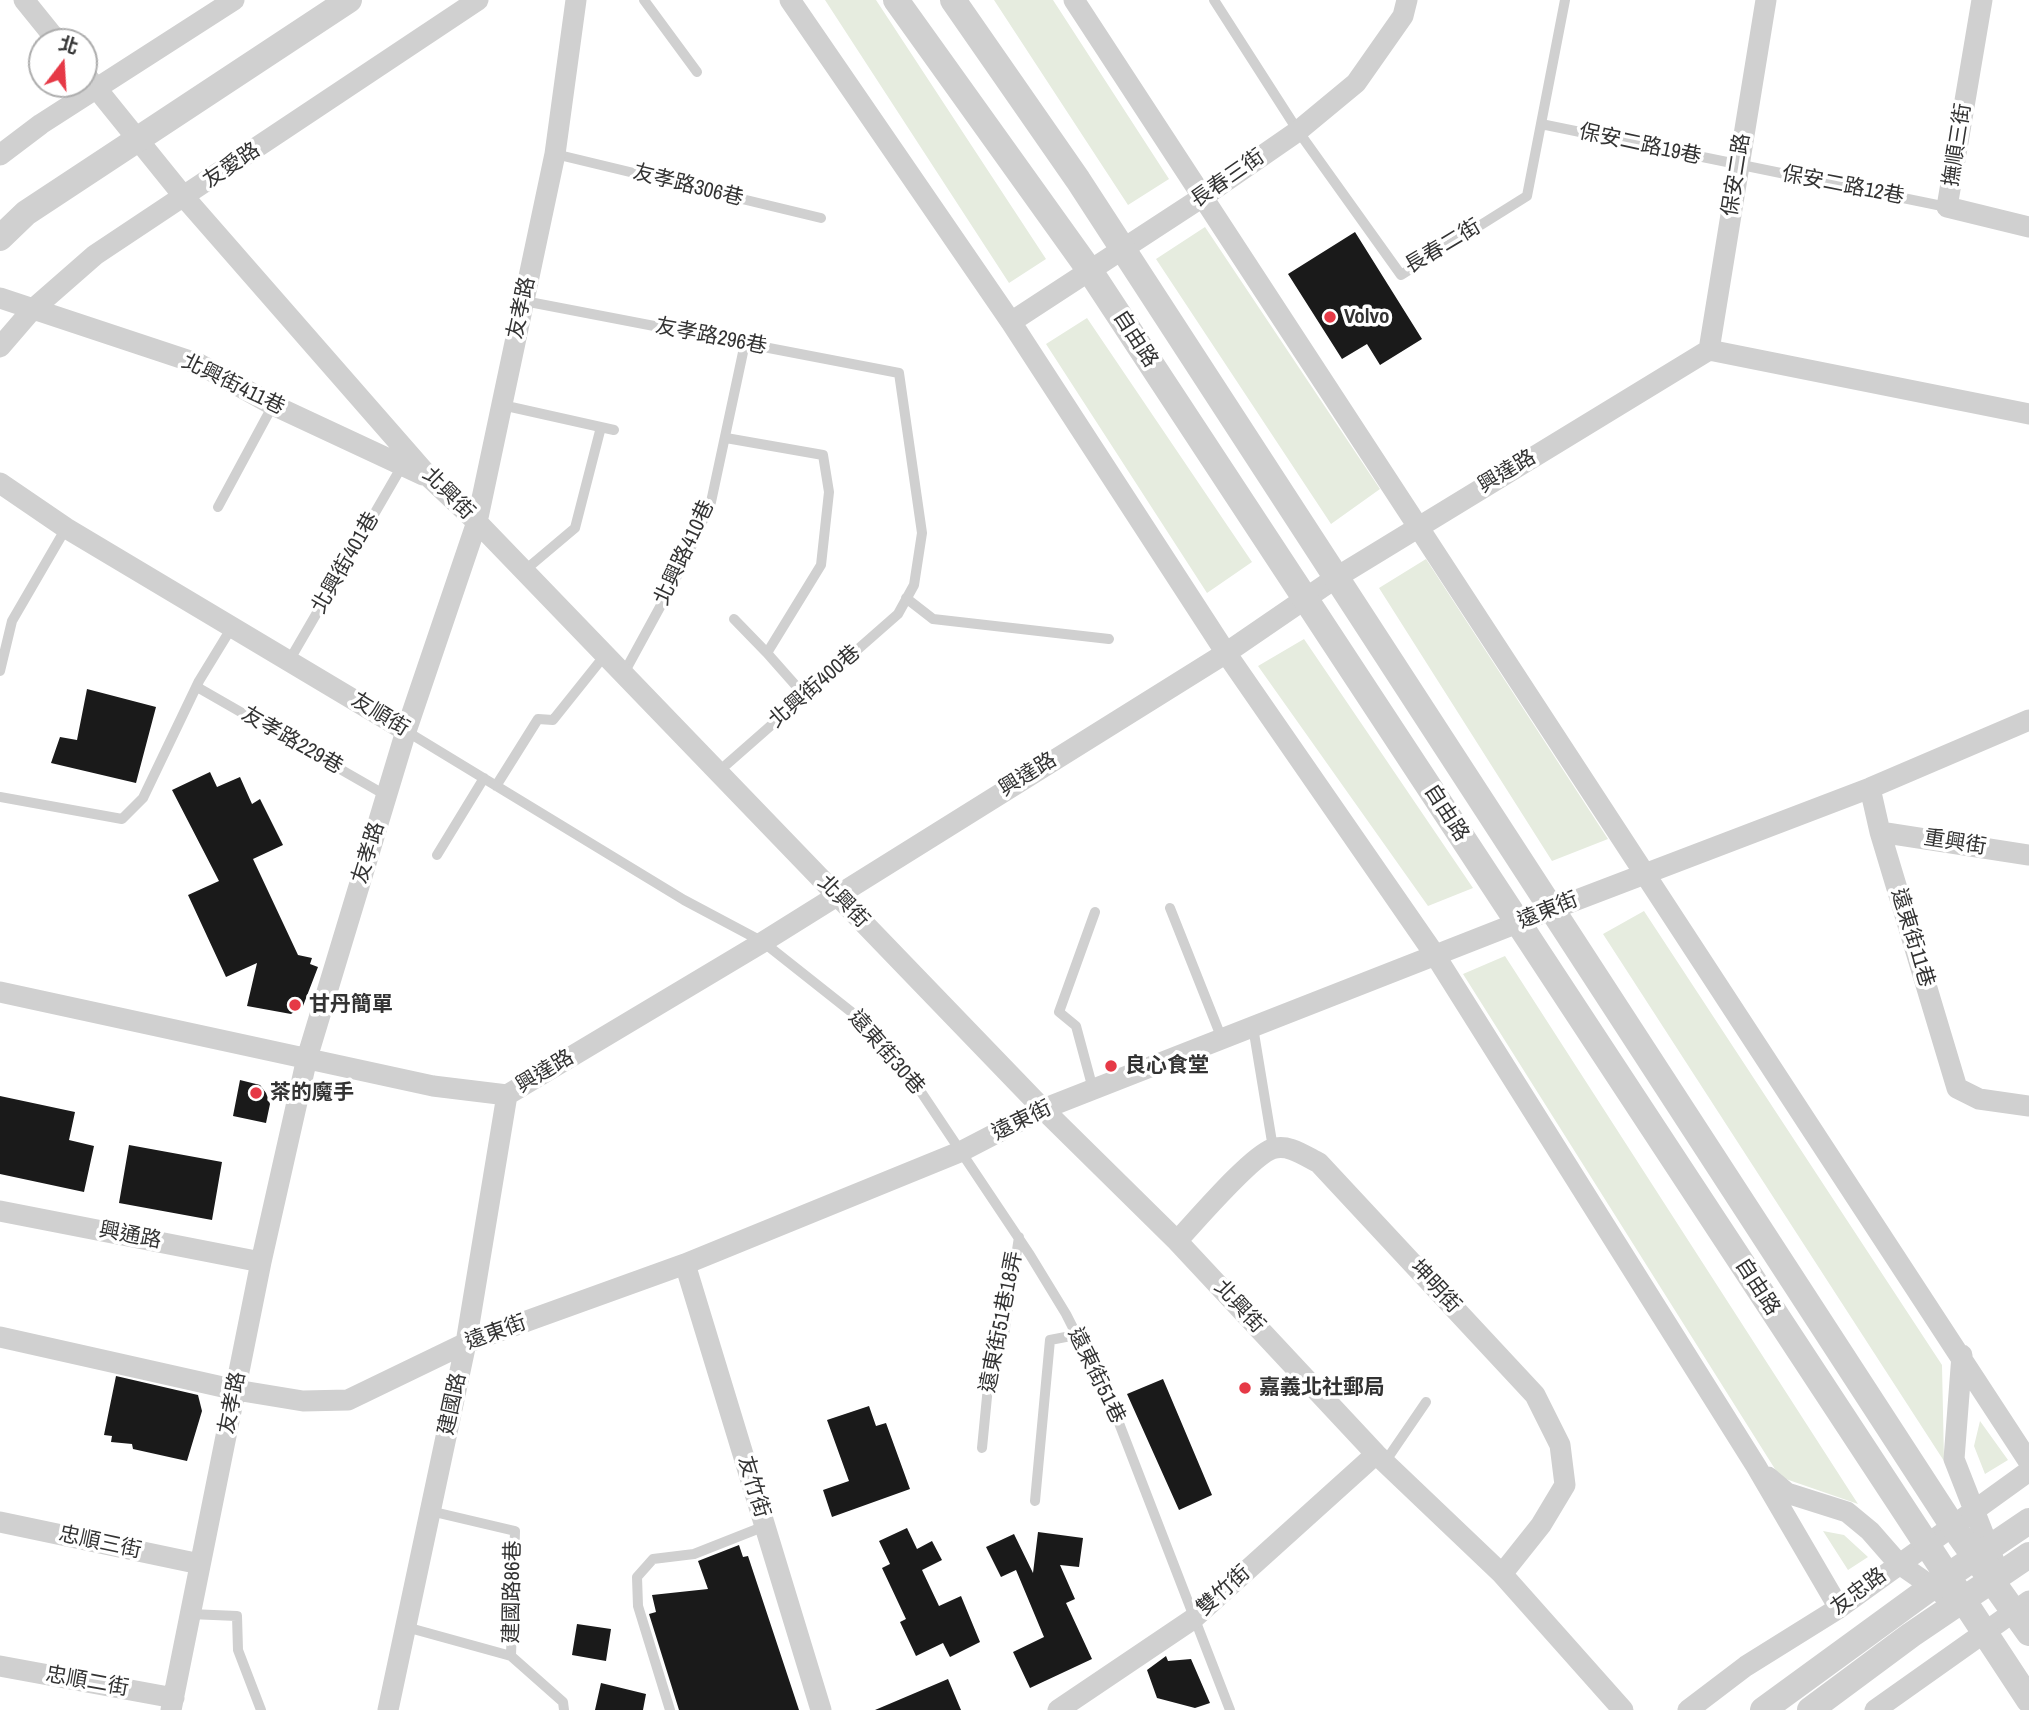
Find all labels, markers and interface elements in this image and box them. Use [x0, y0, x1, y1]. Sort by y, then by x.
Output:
north arrow [28, 28, 98, 98]
text: 北 [56, 30, 81, 60]
street label: 撫順三街 [1939, 102, 1977, 188]
street label: 保安二路19巷 [1577, 120, 1703, 170]
street label: 保安二路 [1718, 132, 1756, 218]
street label: 友愛路 [199, 138, 265, 194]
street label: 長春三街 [1186, 145, 1270, 213]
street label: 友孝路306巷 [630, 160, 746, 212]
street label: 保安二路12巷 [1780, 162, 1906, 210]
street label: 長春二街 [1401, 215, 1485, 279]
street label: 友孝路 [503, 275, 541, 341]
place label: Volvo [1344, 304, 1390, 330]
street label: 自由路 [1107, 306, 1163, 372]
marker: Volvo [1322, 309, 1338, 325]
street label: 友孝路296巷 [653, 314, 769, 360]
street label: 北興街411巷 [177, 349, 289, 421]
street label: 興達路 [1474, 445, 1540, 499]
street label: 北興街 [417, 463, 479, 525]
street label: 北興路410巷 [650, 497, 720, 609]
street label: 北興街401巷 [307, 508, 385, 618]
street label: 北興街400巷 [764, 641, 866, 733]
street label: 友順街 [347, 688, 413, 742]
street label: 友孝路229巷 [237, 702, 347, 780]
street label: 興達路 [995, 748, 1061, 802]
street label: 自由路 [1418, 780, 1474, 846]
street label: 友孝路 [348, 819, 390, 887]
street label: 重興街 [1922, 826, 1988, 860]
street label: 北興街 [812, 871, 874, 933]
street label: 遠東街11巷 [1885, 886, 1939, 990]
street label: 遠東街 [1514, 888, 1582, 934]
place label: 甘丹簡單 [309, 992, 393, 1018]
marker: 甘丹簡單 [287, 997, 303, 1013]
street label: 遠東街30巷 [843, 1006, 929, 1100]
street label: 興達路 [512, 1045, 578, 1099]
place label: 良心食堂 [1125, 1053, 1209, 1079]
marker: 良心食堂 [1103, 1058, 1119, 1074]
place label: 茶的魔手 [270, 1080, 354, 1106]
marker: 茶的魔手 [248, 1085, 264, 1101]
street label: 遠東街 [988, 1096, 1056, 1146]
street label: 興通路 [97, 1218, 163, 1254]
street label: 遠東街51巷18弄 [976, 1249, 1028, 1395]
street label: 自由路 [1729, 1254, 1785, 1320]
street label: 坤明街 [1404, 1255, 1466, 1319]
street label: 北興街 [1208, 1275, 1270, 1339]
street label: 遠東街 [462, 1310, 530, 1356]
street label: 遠東街51巷 [1062, 1324, 1130, 1428]
street label: 友孝路 [215, 1370, 251, 1436]
street label: 建國路 [434, 1371, 472, 1437]
place label: 嘉義北社郵局 [1259, 1375, 1385, 1401]
marker: 嘉義北社郵局 [1237, 1380, 1253, 1396]
street label: 友竹街 [732, 1453, 774, 1521]
street label: 忠順三街 [56, 1522, 144, 1564]
street label: 建國路86巷 [500, 1540, 526, 1644]
street label: 雙竹街 [1192, 1561, 1256, 1621]
street label: 友忠路 [1826, 1563, 1892, 1621]
street label: 忠順二街 [43, 1662, 131, 1702]

